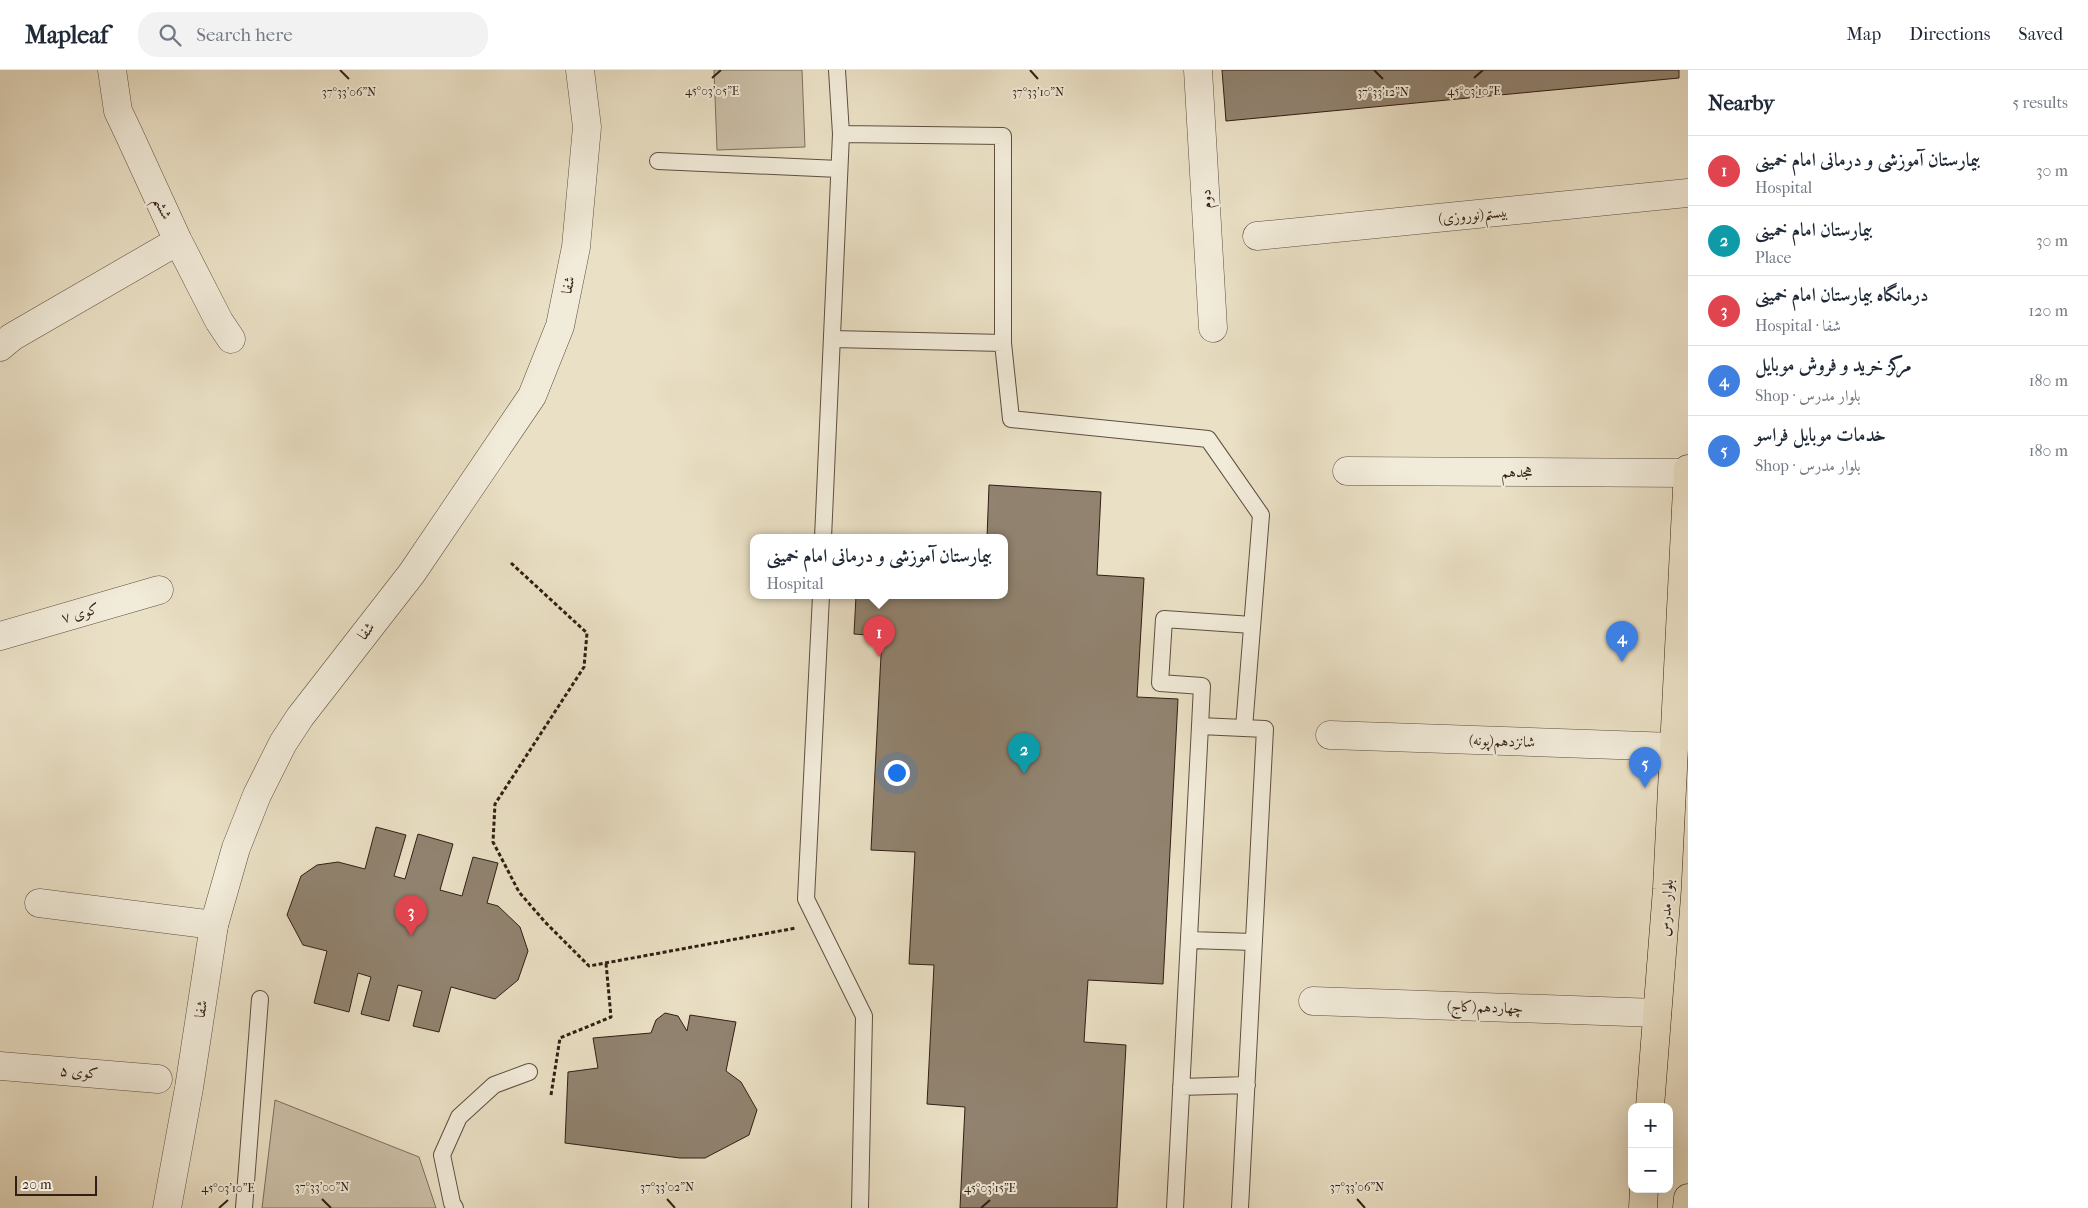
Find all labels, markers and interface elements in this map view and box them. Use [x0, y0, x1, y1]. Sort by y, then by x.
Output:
search box [138, 12, 488, 57]
text: Mapleaf [25, 21, 108, 49]
icon: search [156, 21, 184, 49]
text: Search here [196, 24, 293, 46]
text: Map [1847, 24, 1881, 45]
text: Directions [1909, 24, 1990, 45]
text: Saved [2018, 24, 2063, 45]
text: 45°03'05"E [685, 84, 739, 98]
text: 45°03'10"E [1447, 84, 1501, 98]
text: 37°33'06"N [322, 85, 376, 99]
text: 37°33'10"N [1012, 85, 1064, 99]
text: 37°33'12"N [1357, 85, 1409, 99]
text: Nearby [1708, 91, 1774, 115]
text: 5 results [2012, 93, 2068, 112]
text: بیمارستان آموزشی و درمانی امام خمینی [1755, 149, 1980, 171]
text: 1 [1721, 161, 1727, 180]
text: 30 m [2036, 161, 2068, 180]
text: Hospital [1755, 178, 1812, 197]
street label: دوم [1197, 189, 1219, 209]
street label: ششم [145, 194, 176, 225]
street label: بیستم(نوروزی) [1437, 202, 1509, 234]
text: بیمارستان امام خمینی [1755, 219, 1872, 241]
text: 2 [1720, 231, 1728, 250]
text: 30 m [2036, 231, 2068, 250]
text: Place [1755, 248, 1791, 267]
street label: شفا [557, 275, 579, 295]
text: درمانگاه بیمارستان امام خمینی [1755, 284, 1929, 306]
text: 3 [1721, 301, 1727, 320]
text: 120 m [2029, 301, 2068, 320]
text: Hospital · شفا [1755, 316, 1841, 335]
text: مرکز خرید و فروش موبایل [1755, 354, 1912, 376]
text: 4 [1719, 371, 1729, 390]
text: 180 m [2029, 371, 2068, 390]
text: Shop · بلوار مدرس [1755, 386, 1861, 405]
text: خدمات موبایل فراسو [1755, 424, 1886, 446]
text: 5 [1721, 441, 1727, 460]
text: 180 m [2029, 441, 2068, 460]
text: Shop · بلوار مدرس [1755, 456, 1861, 475]
street label: هجدهم [1501, 463, 1533, 486]
popup [750, 534, 1008, 599]
text: بیمارستان آموزشی و درمانی امام خمینی [766, 545, 992, 567]
text: Hospital [766, 574, 824, 593]
street label: کوی ۷ [59, 599, 101, 627]
pin: 1 [863, 616, 895, 657]
street label: شفا [353, 619, 379, 643]
pin: 4 [1606, 621, 1638, 662]
street label: شانزدهم(پونه) [1468, 731, 1535, 756]
pin: 2 [1008, 733, 1040, 774]
pin: 5 [1629, 747, 1661, 788]
your location [884, 760, 910, 786]
street label: بلوار مدرس [1655, 878, 1677, 937]
pin: 3 [395, 895, 427, 936]
street label: چهاردهم(کاج) [1446, 997, 1523, 1022]
street label: شفا [191, 999, 211, 1019]
street label: کوی ۵ [59, 1061, 99, 1083]
map controls [1628, 1103, 1673, 1193]
button: + [1628, 1103, 1673, 1148]
button: − [1628, 1148, 1673, 1193]
scale bar [15, 1173, 98, 1196]
text: 20 m [22, 1176, 52, 1193]
text: 37°33'00"N [295, 1180, 349, 1194]
text: 37°33'02"N [640, 1180, 694, 1194]
text: 37°33'06"N [1330, 1180, 1384, 1194]
text: 45°03'10"E [201, 1181, 255, 1195]
text: 45°03'15"E [964, 1181, 1016, 1195]

